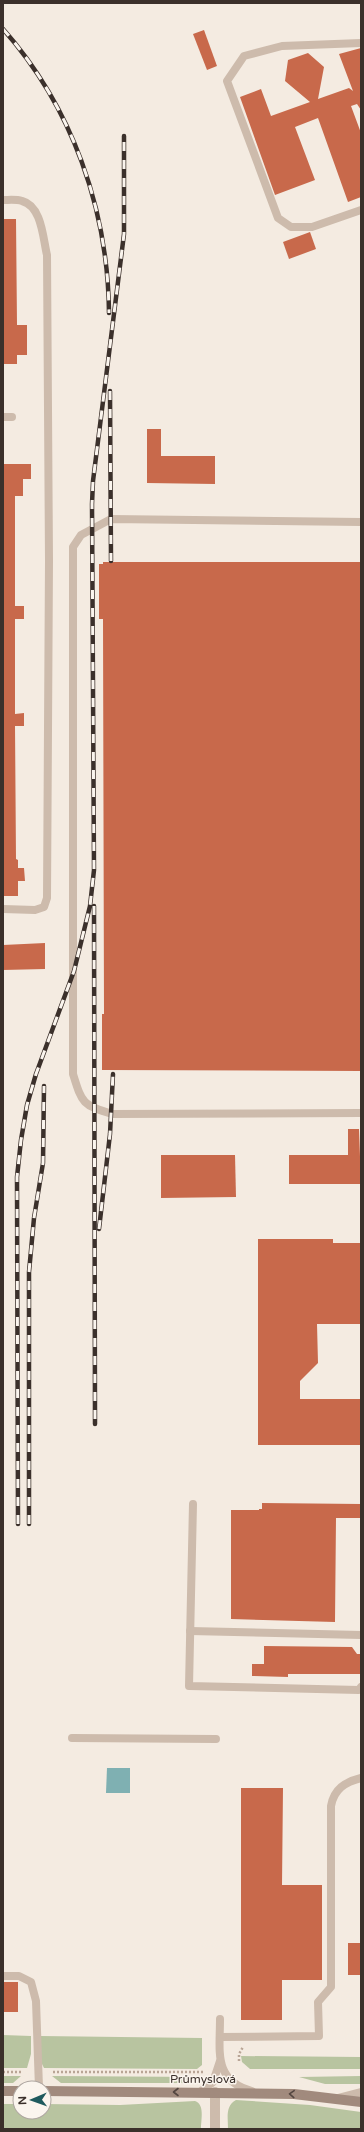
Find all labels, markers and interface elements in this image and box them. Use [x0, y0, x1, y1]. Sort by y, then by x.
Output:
street label: Průmyslová [170, 2072, 236, 2086]
north arrow [12, 2080, 52, 2120]
one-way arrow [173, 2088, 179, 2096]
one-way arrow [289, 2090, 295, 2098]
text: N [16, 2096, 29, 2105]

